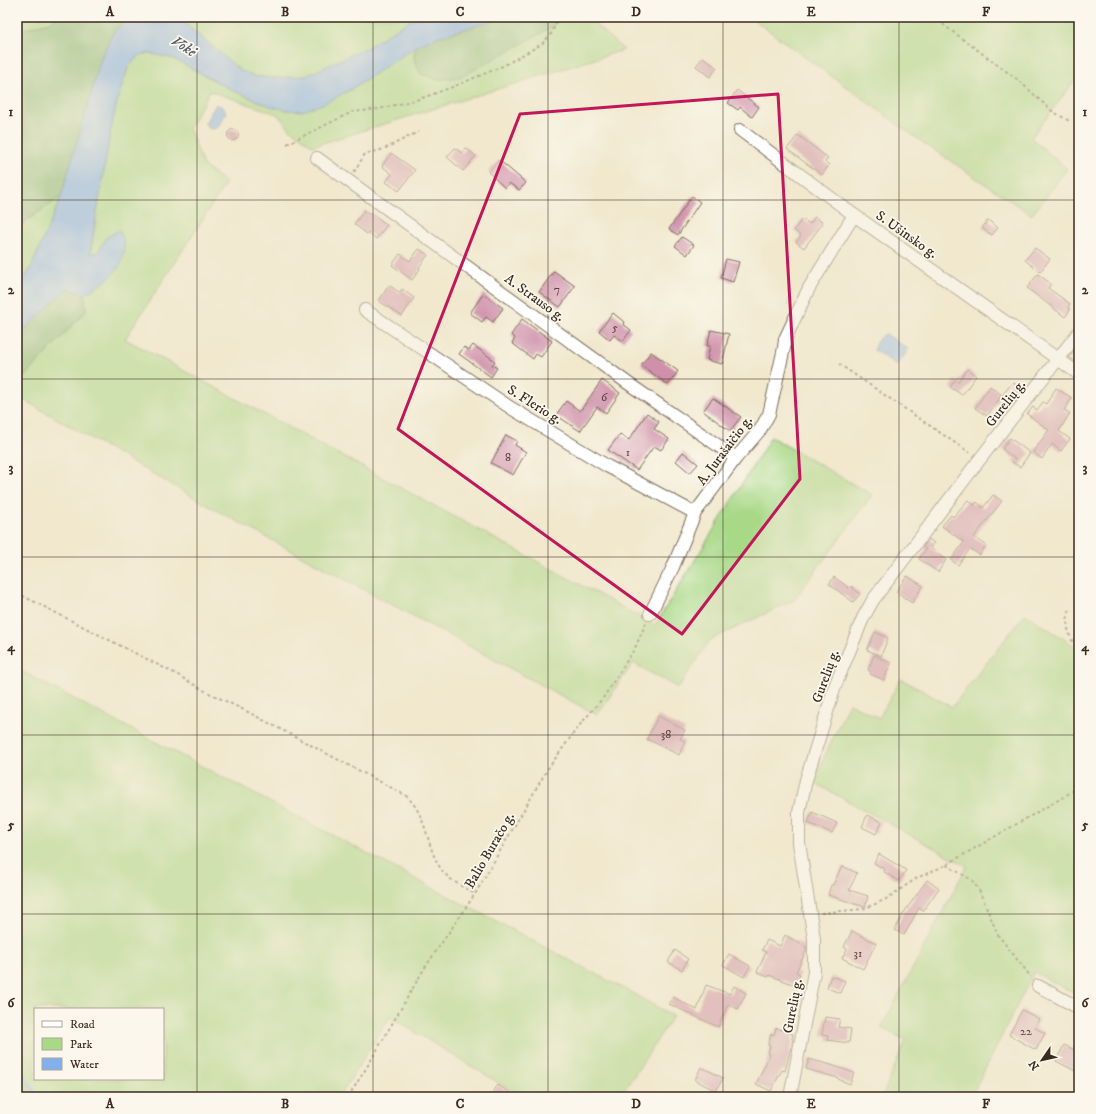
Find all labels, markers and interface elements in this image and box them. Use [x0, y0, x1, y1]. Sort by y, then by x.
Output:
text: A [105, 4, 115, 20]
text: B [281, 4, 289, 20]
text: C [456, 4, 465, 20]
text: D [631, 4, 641, 20]
text: E [806, 4, 816, 20]
text: F [982, 4, 991, 20]
water label: Vokė [168, 32, 201, 62]
text: 1 [9, 104, 14, 120]
text: 1 [1083, 104, 1088, 120]
street label: S. Ušinsko g. [872, 207, 941, 263]
street label: A. Strauso g. [501, 270, 568, 326]
text: 2 [8, 282, 15, 298]
house number: 7 [554, 282, 560, 297]
text: 2 [1082, 282, 1089, 298]
house number: 5 [612, 320, 618, 335]
street label: Gurelių g. [982, 376, 1030, 431]
street label: S. Flerio g. [504, 381, 565, 429]
house number: 6 [601, 390, 608, 405]
street label: A. Jurašaičio g. [693, 412, 757, 489]
house number: 1 [626, 445, 630, 460]
house number: 8 [505, 450, 511, 465]
text: 3 [9, 460, 14, 476]
text: 3 [1083, 460, 1088, 476]
text: 4 [6, 639, 15, 656]
text: 4 [1080, 639, 1089, 656]
street label: Gurelių g. [808, 647, 844, 705]
house number: 38 [661, 727, 671, 742]
street label: Balio Buračo g. [461, 809, 519, 892]
text: 5 [7, 817, 15, 833]
text: 5 [1081, 817, 1089, 833]
house number: 31 [854, 946, 862, 961]
street label: Gurelių g. [779, 977, 807, 1035]
text: 6 [8, 995, 16, 1011]
text: 6 [1082, 995, 1090, 1011]
legend [34, 1008, 164, 1080]
text: Road [70, 1017, 95, 1032]
house number: 22 [1020, 1024, 1032, 1039]
text: Park [70, 1037, 92, 1052]
north arrow [1022, 1040, 1062, 1080]
text: Water [69, 1057, 99, 1072]
text: N [1026, 1057, 1043, 1073]
text: A [105, 1096, 115, 1112]
text: B [281, 1096, 289, 1112]
text: C [456, 1096, 465, 1112]
text: D [631, 1096, 641, 1112]
text: E [806, 1096, 816, 1112]
text: F [982, 1096, 991, 1112]

